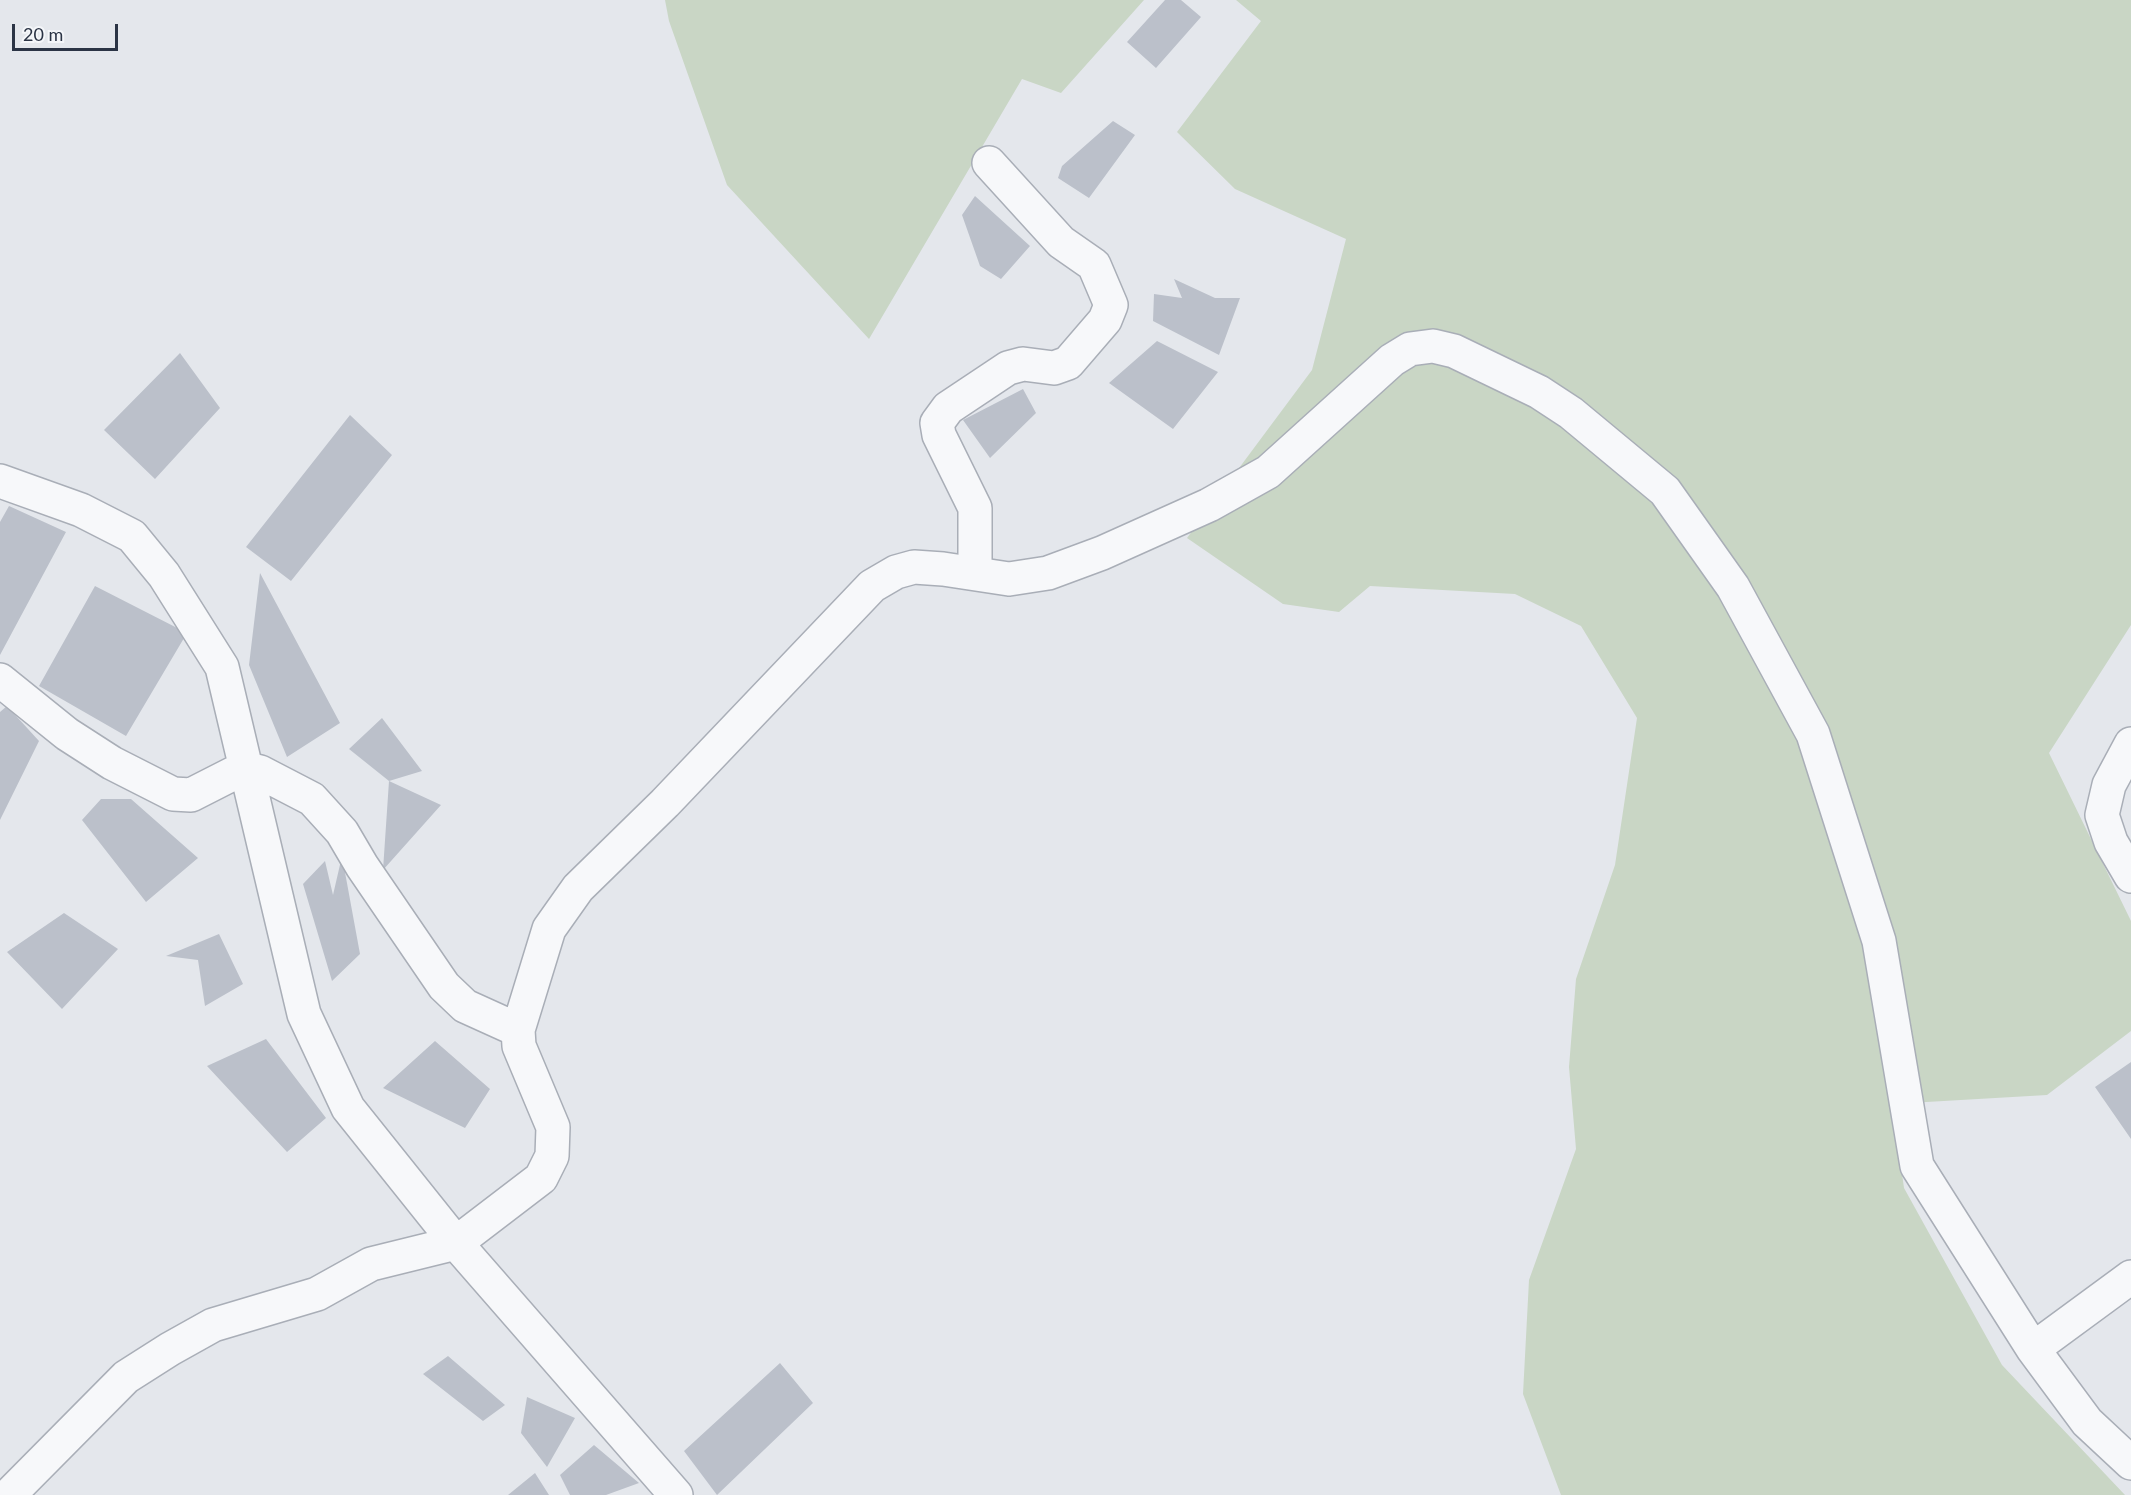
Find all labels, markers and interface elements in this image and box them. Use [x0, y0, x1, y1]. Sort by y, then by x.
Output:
scale bar [15, 12, 122, 50]
text: 20 m [23, 23, 63, 45]

